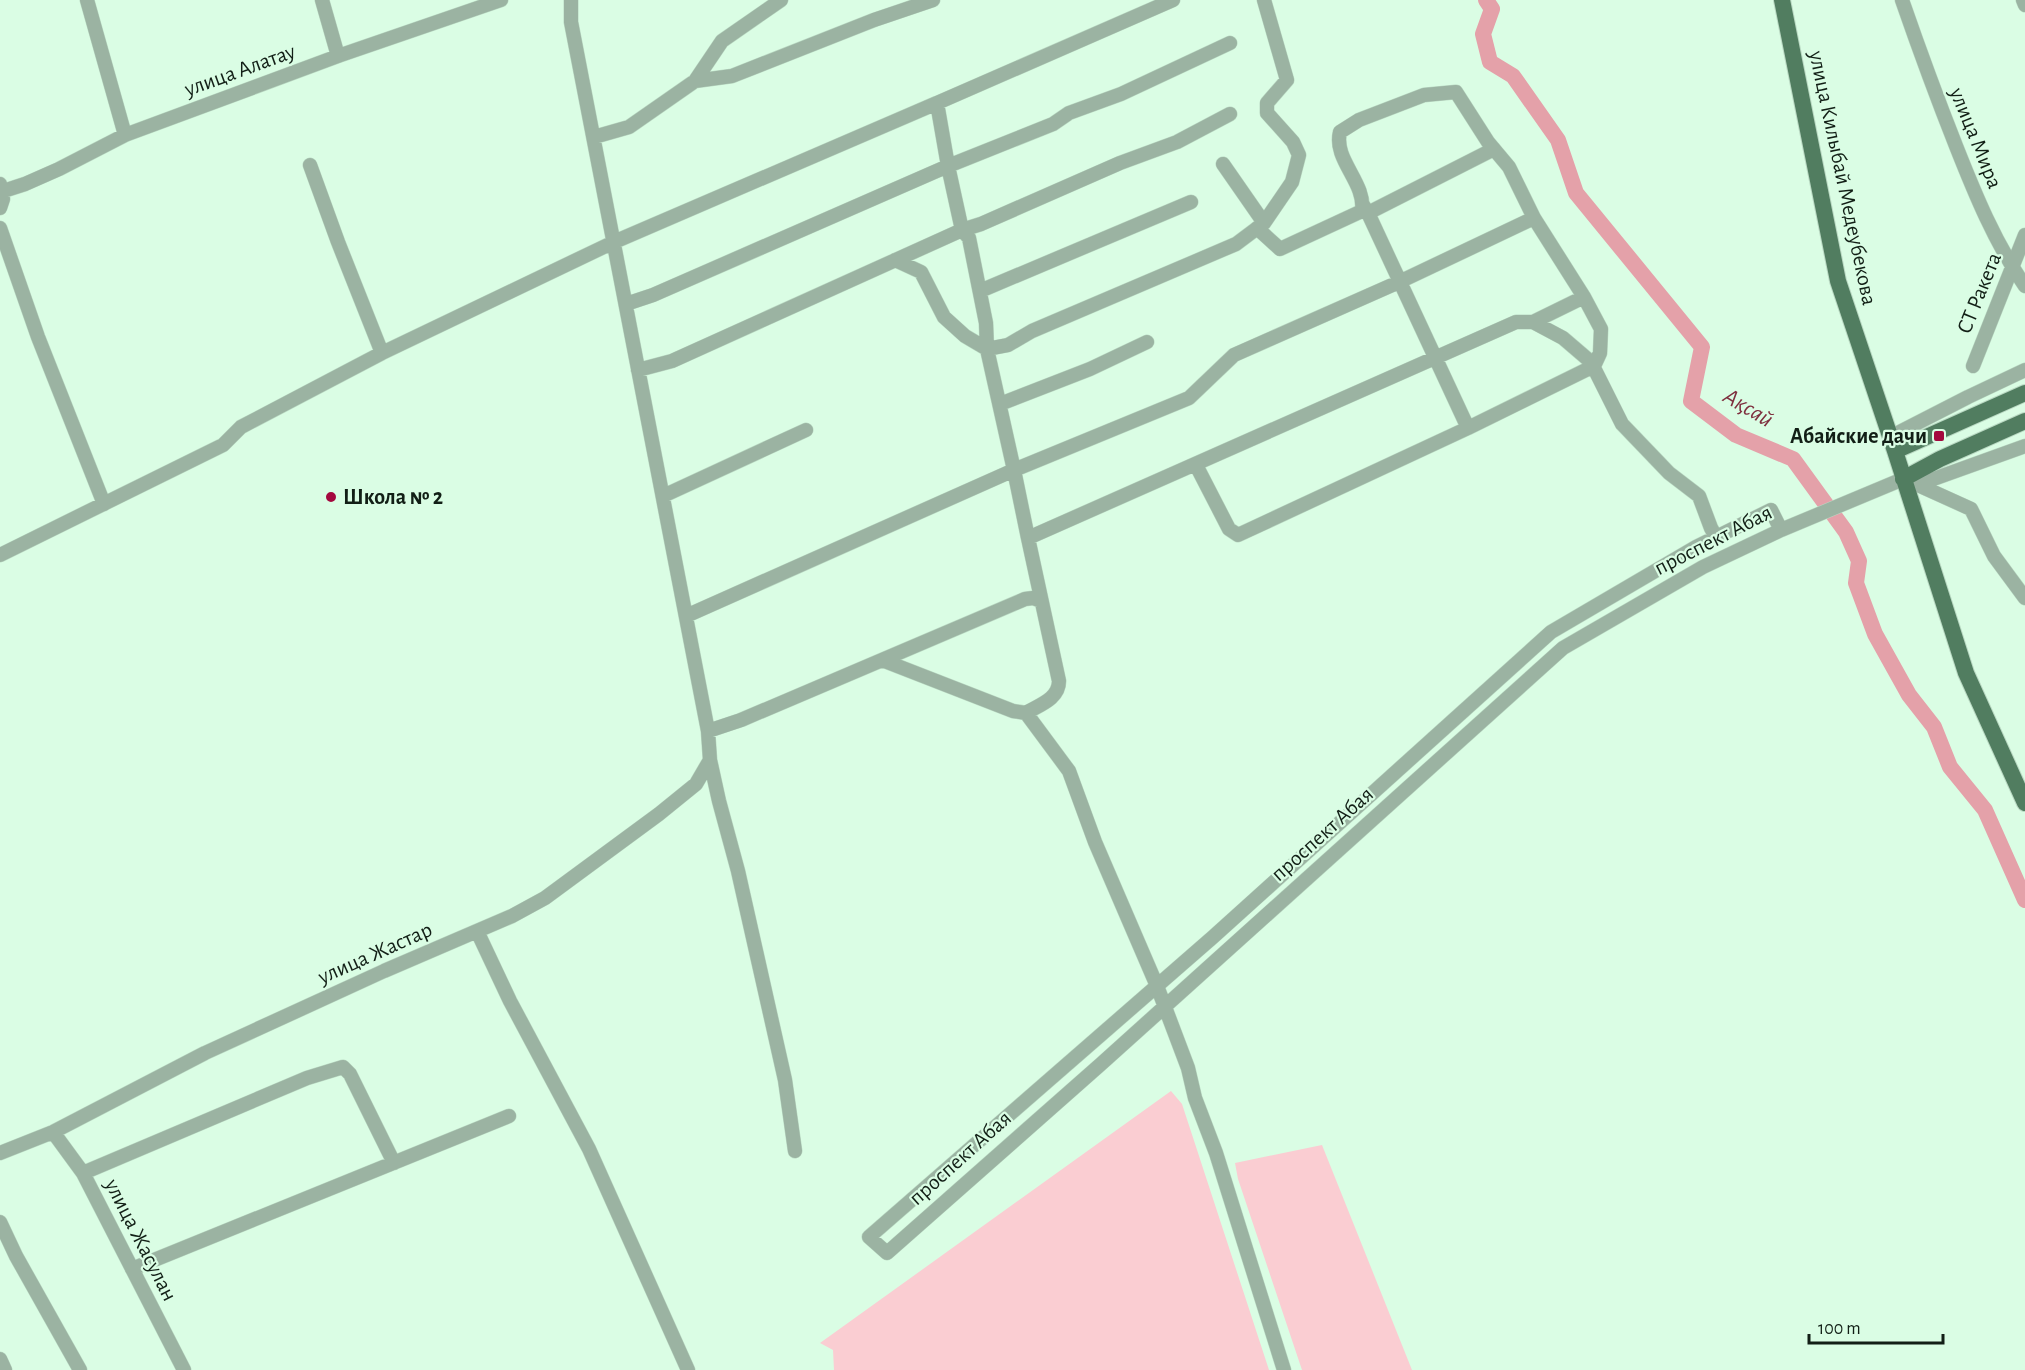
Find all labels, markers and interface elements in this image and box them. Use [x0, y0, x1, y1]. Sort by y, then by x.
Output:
street label: улица Алатау [181, 40, 299, 101]
street label: улица Килыбай Медеубекова [1805, 48, 1881, 307]
street label: улица Мира [1945, 83, 2006, 192]
street label: СТ Ракета [1953, 249, 2005, 337]
water label: Ақсай [1718, 383, 1777, 432]
place label: Абайские дачи [1790, 425, 1927, 447]
marker: Абайские дачи [1932, 429, 1946, 443]
place label: Школа № 2 [343, 486, 443, 508]
marker: Школа № 2 [324, 490, 338, 504]
street label: проспект Абая [1651, 501, 1775, 579]
street label: проспект Абая [1267, 783, 1377, 885]
street label: улица Жастар [314, 918, 435, 988]
street label: проспект Абая [905, 1107, 1015, 1209]
street label: улица Жасулан [100, 1175, 181, 1305]
scale bar [1809, 1307, 1942, 1345]
text: 100 m [1818, 1320, 1861, 1338]

